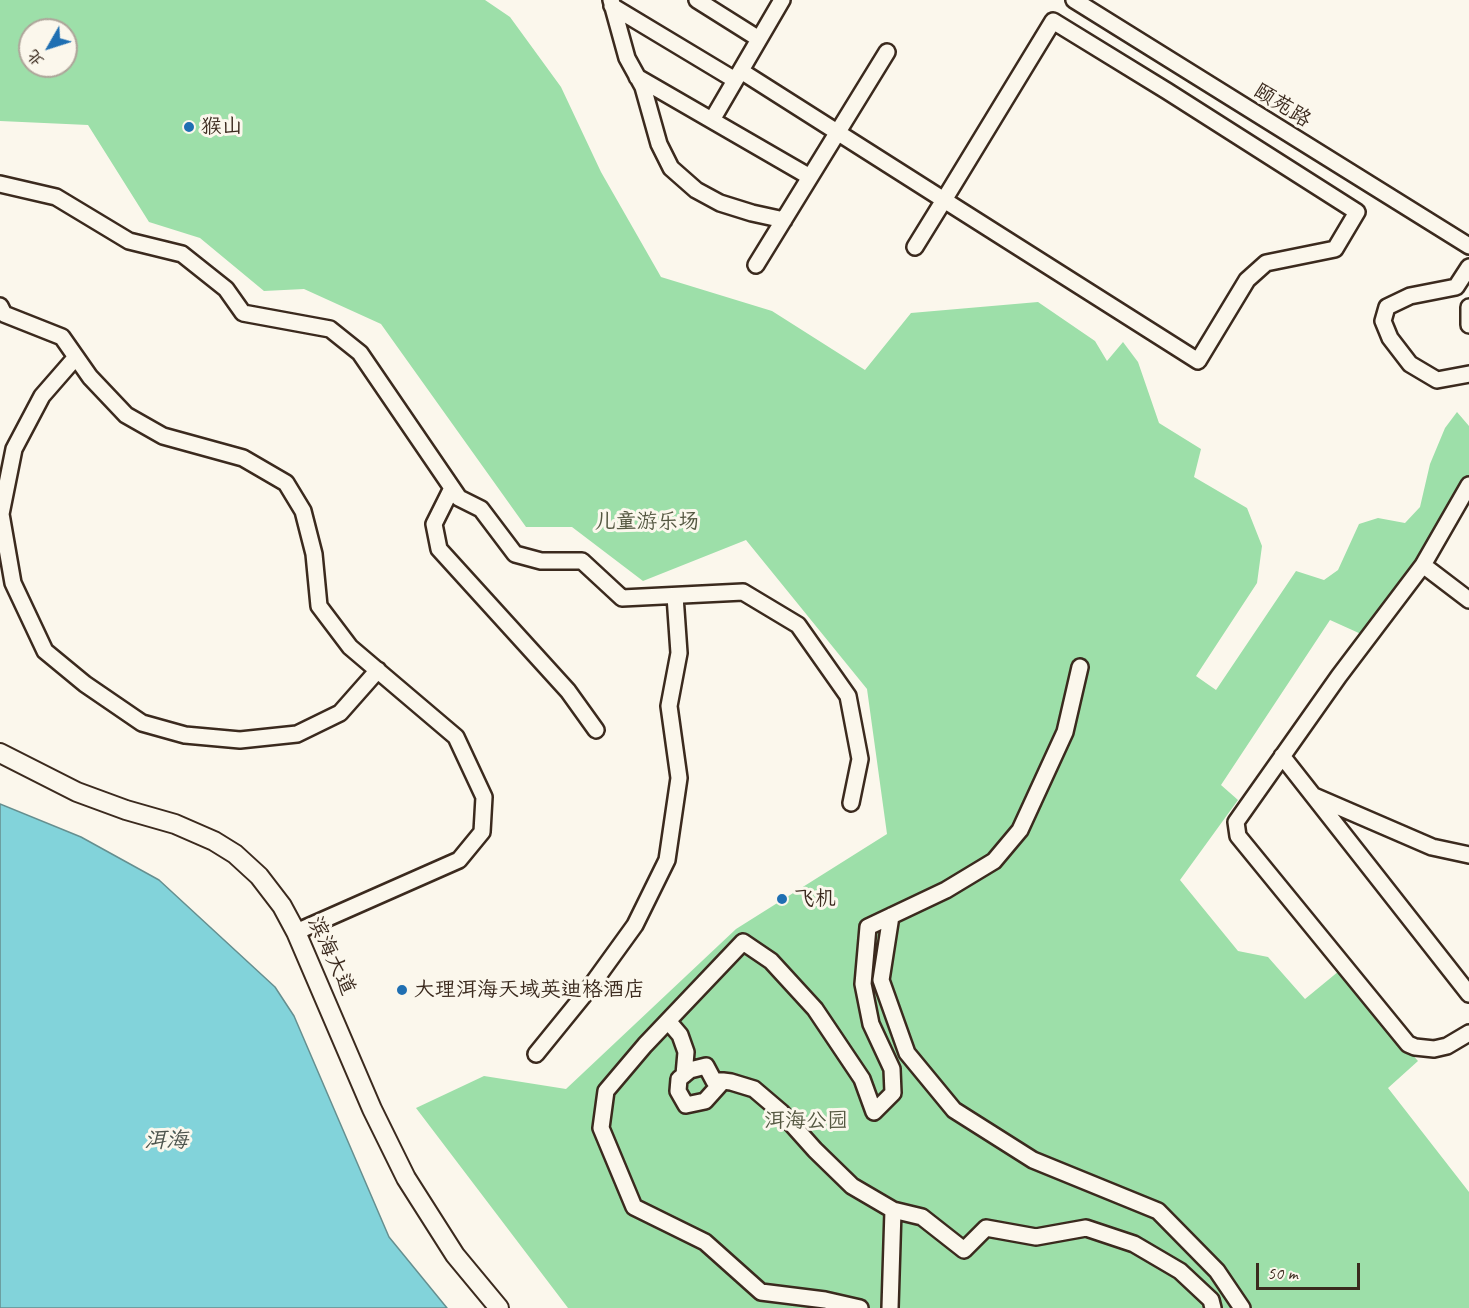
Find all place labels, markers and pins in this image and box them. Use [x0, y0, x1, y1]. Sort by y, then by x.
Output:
place label: 猴山 [201, 114, 243, 140]
marker: 猴山 [182, 120, 196, 134]
place label: 飞机 [794, 886, 836, 912]
marker: 飞机 [775, 892, 789, 906]
place label: 大理洱海天域英迪格酒店 [414, 977, 645, 1003]
marker: 大理洱海天域英迪格酒店 [395, 983, 409, 997]

